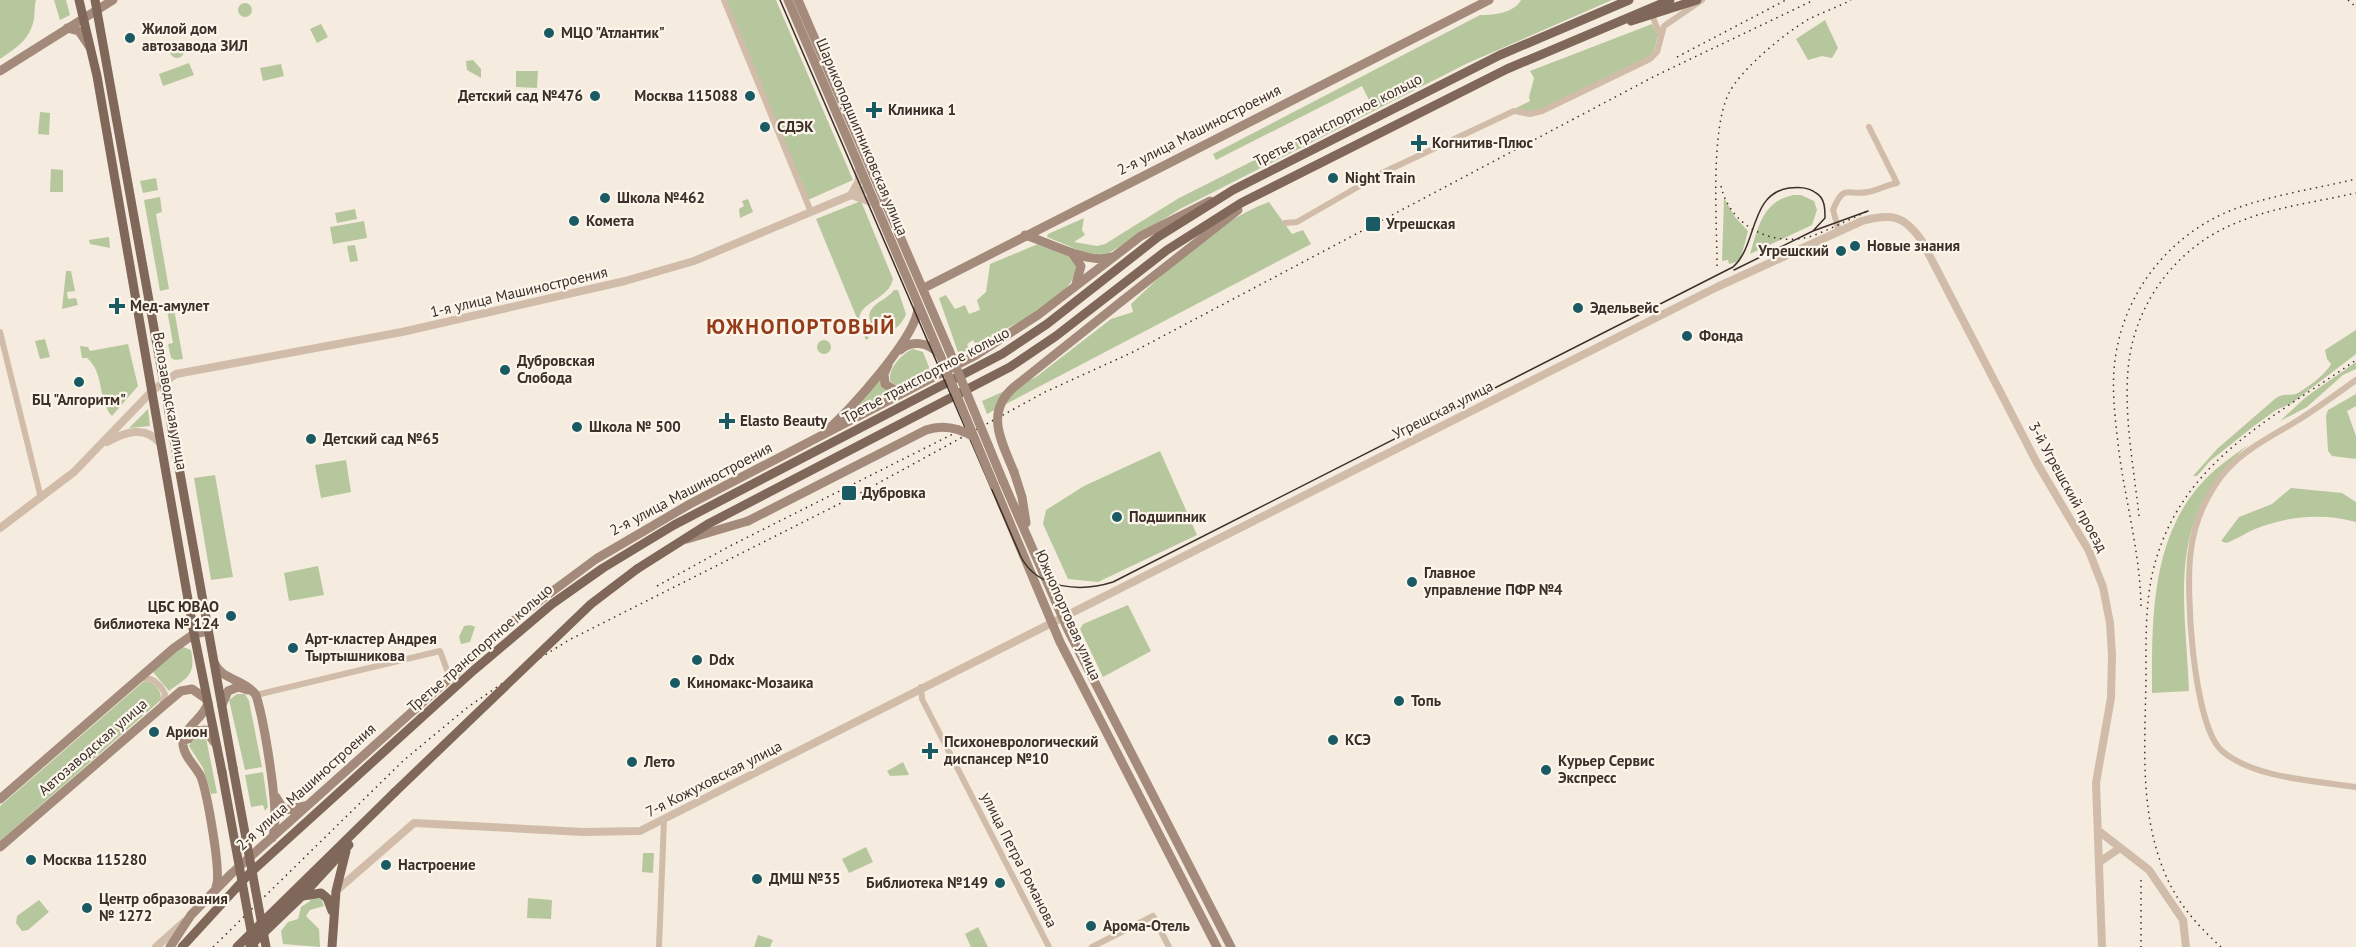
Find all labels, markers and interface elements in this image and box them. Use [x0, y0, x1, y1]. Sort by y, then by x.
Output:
place label: Жилой дом автозавода ЗИЛ [141, 19, 248, 55]
place label: МЦО "Атлантик" [561, 23, 665, 42]
marker: МЦО "Атлантик" [542, 26, 556, 40]
marker: Жилой дом автозавода ЗИЛ [123, 31, 137, 45]
street label: Шарикоподшипниковская улица [812, 35, 913, 238]
street label: Третье транспортное кольцо [1250, 69, 1425, 170]
street label: 2-я улица Машиностроения [1114, 80, 1284, 179]
place label: Детский сад №476 [458, 86, 583, 105]
place label: Москва 115088 [634, 86, 738, 105]
marker: Детский сад №476 [588, 89, 602, 103]
marker: Москва 115088 [743, 89, 757, 103]
place label: Клиника 1 [888, 100, 956, 119]
marker: Клиника 1 [865, 101, 883, 119]
place label: СДЭК [777, 117, 814, 136]
marker: СДЭК [758, 120, 772, 134]
place label: Когнитив-Плюс [1432, 133, 1533, 152]
marker: Когнитив-Плюс [1410, 134, 1428, 152]
place label: Night Train [1345, 168, 1415, 187]
marker: Night Train [1326, 171, 1340, 185]
place label: Школа №462 [617, 188, 705, 207]
marker: Школа №462 [598, 191, 612, 205]
place label: Комета [586, 211, 634, 230]
marker: Комета [567, 214, 581, 228]
place label: Угрешская [1385, 214, 1455, 233]
marker: Угрешская [1364, 215, 1382, 233]
place label: Новые знания [1867, 236, 1960, 255]
marker: Новые знания [1848, 239, 1862, 253]
place label: Угрешский [1757, 241, 1829, 260]
marker: Угрешский [1834, 244, 1848, 258]
street label: 1-я улица Машиностроения [428, 262, 609, 321]
place label: Мед-амулет [130, 296, 210, 315]
marker: Мед-амулет [108, 297, 126, 315]
place label: Эдельвейс [1590, 298, 1660, 317]
marker: Эдельвейс [1571, 301, 1585, 315]
district label: ЮЖНОПОРТОВЫЙ [706, 313, 896, 340]
street label: Третье транспортное кольцо [839, 322, 1012, 427]
place label: Фонда [1699, 326, 1743, 345]
marker: Фонда [1680, 329, 1694, 343]
street label: Велозаводская улица [149, 330, 192, 471]
place label: Дубровская Слобода [517, 351, 595, 387]
marker: Дубровская Слобода [498, 363, 512, 377]
marker: БЦ "Алгоритм" [72, 375, 86, 389]
street label: Угрешская улица [1389, 376, 1496, 443]
place label: БЦ "Алгоритм" [32, 390, 126, 409]
place label: Elasto Beauty [740, 411, 828, 430]
marker: Elasto Beauty [718, 412, 736, 430]
place label: Школа № 500 [589, 417, 681, 436]
street label: 3-й Угрешский проезд [2025, 418, 2112, 555]
marker: Школа № 500 [570, 420, 584, 434]
place label: Детский сад №65 [323, 429, 440, 448]
marker: Детский сад №65 [304, 432, 318, 446]
street label: 2-я улица Машиностроения [606, 438, 775, 539]
place label: Дубровка [862, 483, 926, 502]
marker: Дубровка [840, 484, 858, 502]
place label: Подшипник [1129, 507, 1207, 526]
marker: Подшипник [1110, 510, 1124, 524]
street label: Южнопортовая улица [1031, 546, 1106, 683]
place label: Главное управление ПФР №4 [1423, 563, 1563, 599]
marker: Главное управление ПФР №4 [1405, 575, 1419, 589]
street label: Третье транспортное кольцо [403, 579, 556, 716]
place label: ЦБС ЮВАО библиотека № 124 [94, 597, 219, 633]
marker: ЦБС ЮВАО библиотека № 124 [224, 609, 238, 623]
place label: Арт-кластер Андрея Тыртышникова [305, 629, 437, 665]
marker: Арт-кластер Андрея Тыртышникова [286, 641, 300, 655]
place label: Ddx [709, 650, 735, 669]
marker: Ddx [690, 653, 704, 667]
place label: Киномакс-Мозаика [687, 673, 813, 692]
marker: Киномакс-Мозаика [668, 676, 682, 690]
place label: Топь [1411, 691, 1442, 710]
street label: Автозаводская улица [34, 694, 151, 799]
marker: Топь [1392, 694, 1406, 708]
street label: 2-я улица Машиностроения [232, 719, 379, 854]
place label: Арион [166, 722, 207, 741]
marker: Арион [147, 725, 161, 739]
place label: КСЭ [1345, 730, 1371, 749]
place label: Психоневрологический диспансер №10 [943, 732, 1098, 768]
marker: КСЭ [1326, 733, 1340, 747]
street label: 7-я Кожуховская улица [643, 736, 785, 821]
marker: Психоневрологический диспансер №10 [921, 742, 939, 760]
place label: Курьер Сервис Экспресс [1558, 751, 1655, 787]
place label: Лето [643, 752, 675, 771]
marker: Лето [625, 755, 639, 769]
marker: Курьер Сервис Экспресс [1539, 763, 1553, 777]
street label: улица Петра Романова [977, 789, 1062, 931]
place label: Москва 115280 [43, 850, 147, 869]
marker: Москва 115280 [24, 853, 38, 867]
place label: Настроение [398, 855, 476, 874]
marker: Настроение [379, 858, 393, 872]
place label: ДМШ №35 [769, 869, 841, 888]
marker: ДМШ №35 [750, 872, 764, 886]
place label: Библиотека №149 [866, 873, 988, 892]
marker: Библиотека №149 [993, 876, 1007, 890]
place label: Центр образования № 1272 [99, 889, 228, 925]
marker: Центр образования № 1272 [80, 901, 94, 915]
place label: Арома-Отель [1103, 916, 1191, 935]
marker: Арома-Отель [1084, 919, 1098, 933]

